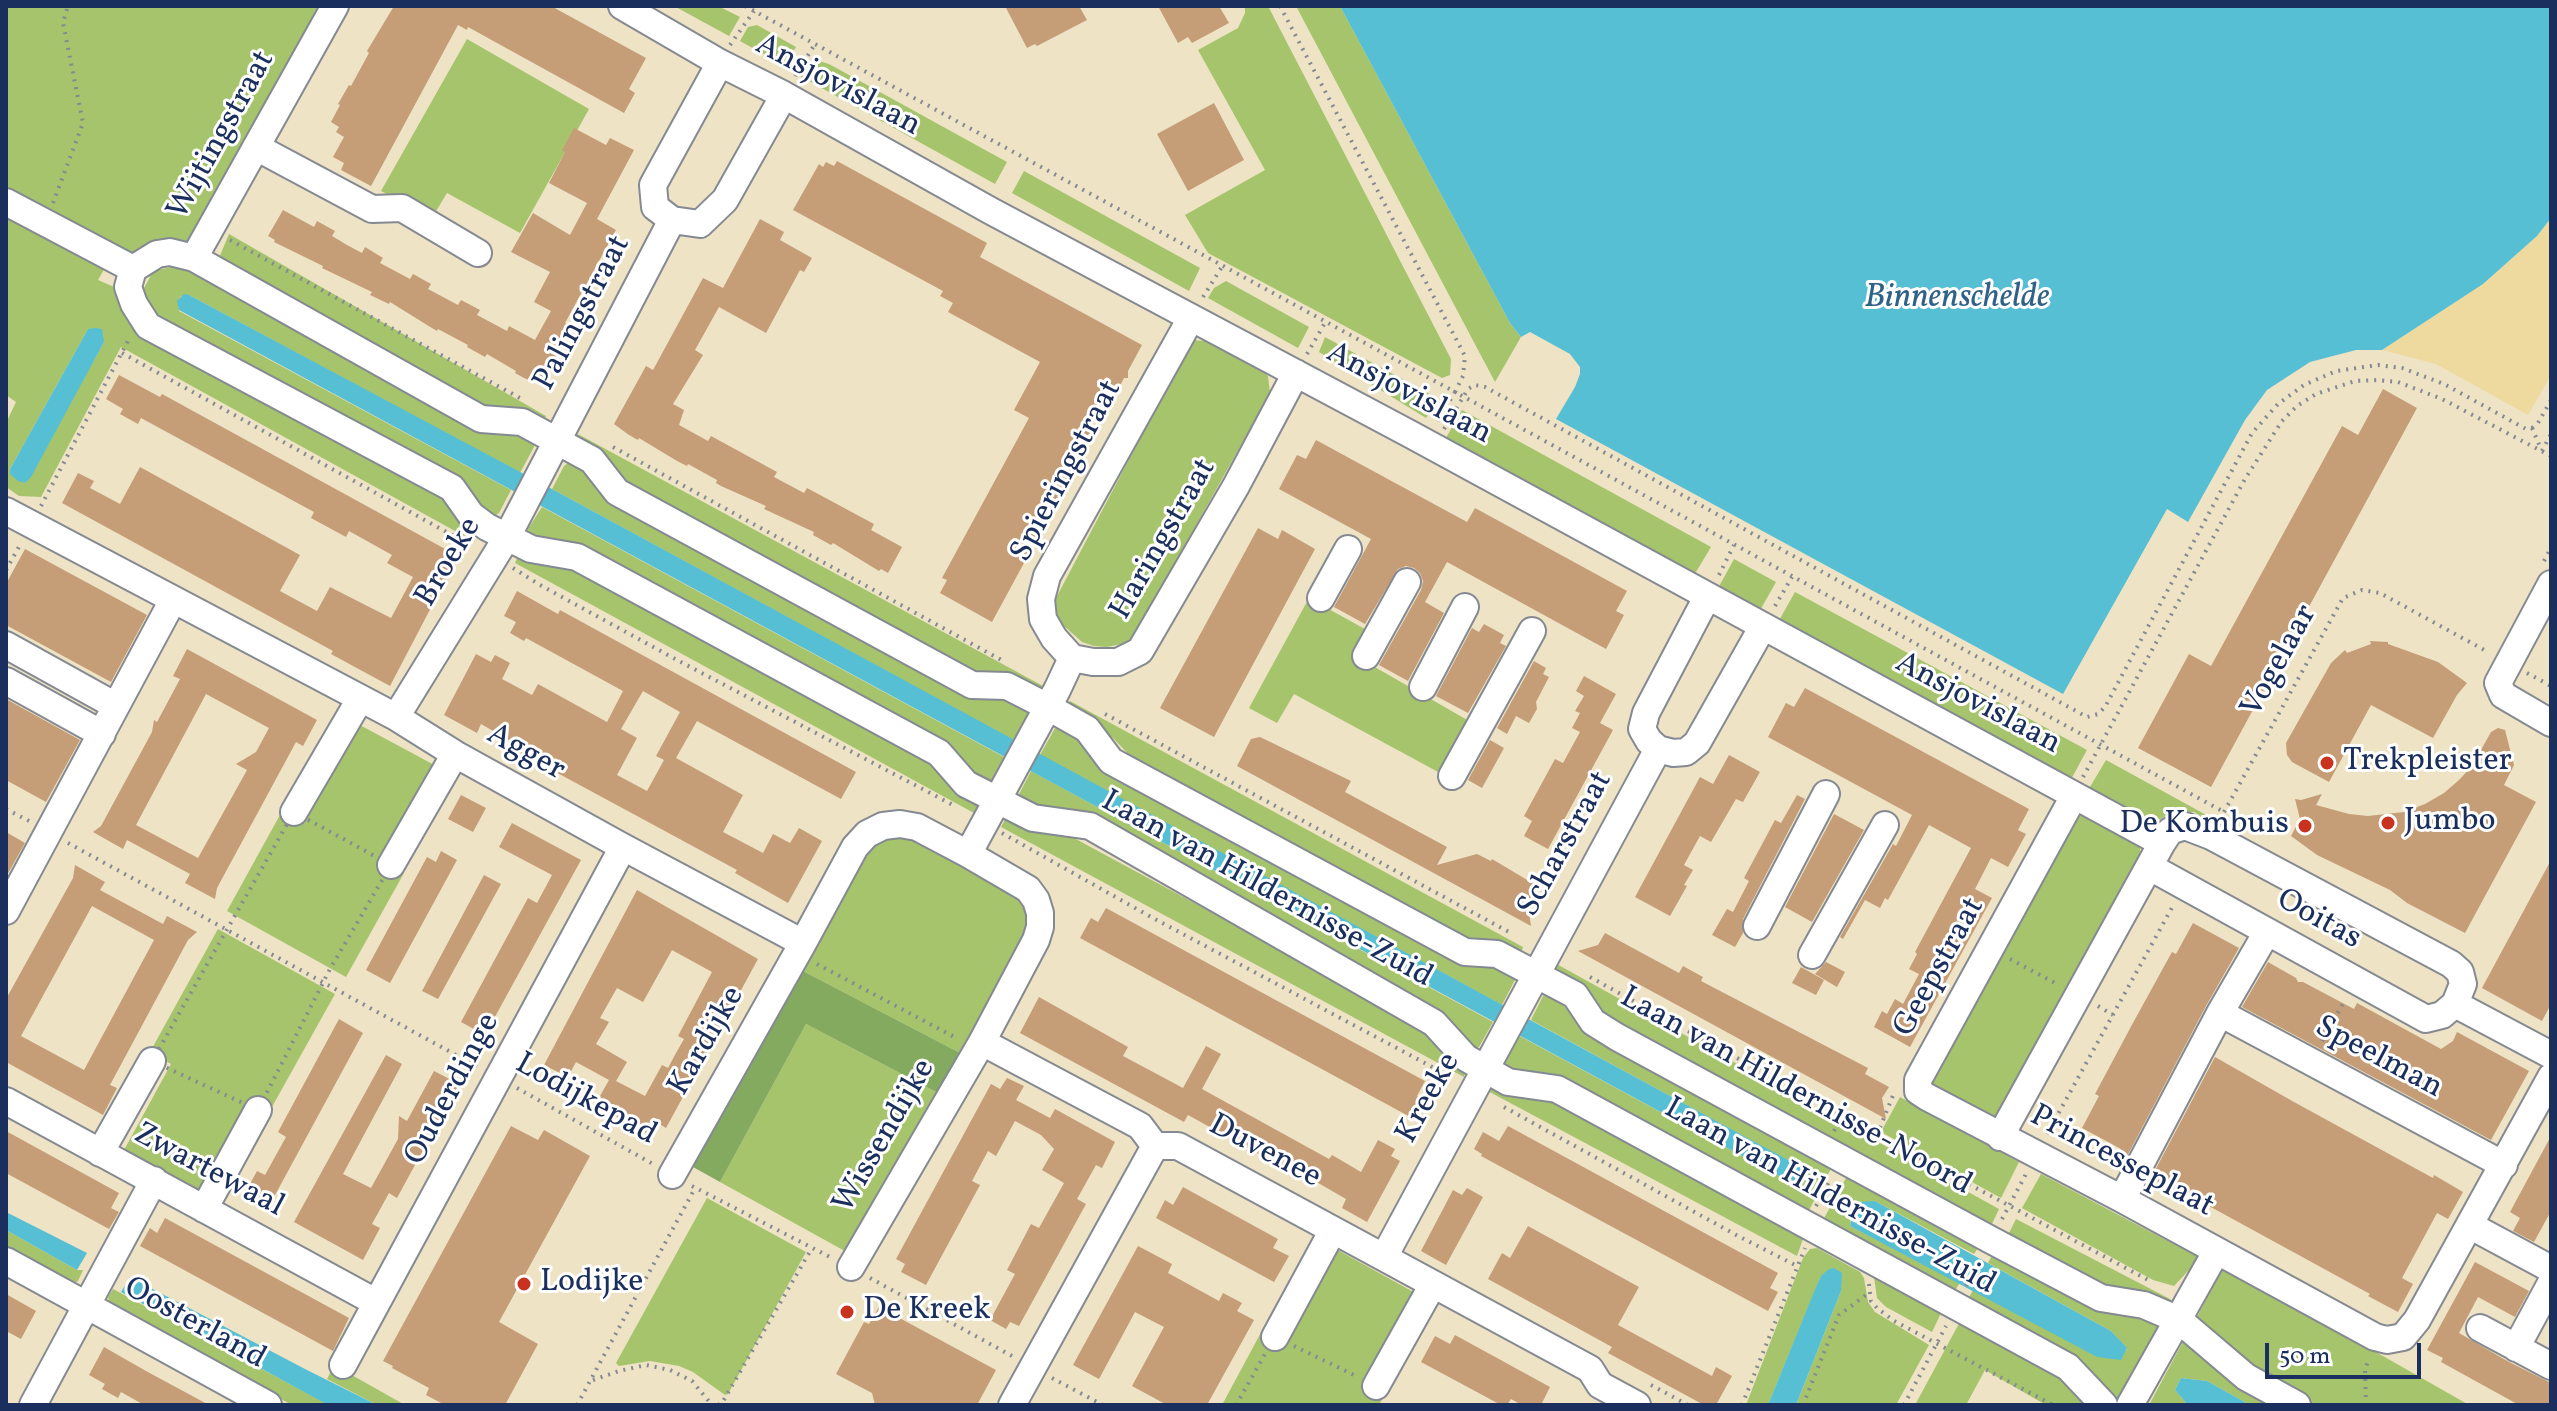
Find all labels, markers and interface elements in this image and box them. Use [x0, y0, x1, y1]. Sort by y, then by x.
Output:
street label: Ansjovislaan [748, 27, 926, 147]
street label: Wijtingstraat [161, 45, 285, 227]
street label: Palingstraat [527, 230, 641, 398]
water label: Binnenschelde [1865, 280, 2049, 320]
street label: Ansjovislaan [1319, 335, 1497, 455]
street label: Spieringstraat [1004, 375, 1132, 569]
street label: Haringstraat [1104, 453, 1226, 627]
street label: Broeke [408, 511, 492, 615]
street label: Vogelaar [2235, 599, 2327, 725]
street label: Ansjovislaan [1888, 645, 2066, 765]
street label: Agger [479, 717, 571, 791]
place label: Trekpleister [2343, 744, 2512, 782]
marker: Trekpleister [2318, 754, 2336, 772]
street label: Scharstraat [1511, 765, 1623, 925]
street label: Laan van Hildernisse-Zuid [1094, 784, 1438, 998]
place label: Jumbo [2404, 804, 2495, 842]
place label: De Kombuis [2119, 807, 2289, 845]
marker: Jumbo [2379, 814, 2397, 832]
marker: De Kombuis [2296, 817, 2314, 835]
street label: Ooitas [2269, 882, 2367, 960]
street label: Geepstraat [1887, 892, 1995, 1044]
street label: Laan van Hildernisse-Noord [1612, 980, 1978, 1206]
street label: Kardijke [661, 981, 755, 1103]
street label: Ouderdinge [398, 1008, 510, 1172]
street label: Speelman [2308, 1009, 2448, 1109]
street label: Lodijkepad [508, 1046, 662, 1156]
street label: Kreeke [1390, 1047, 1470, 1151]
street label: Wissendijke [827, 1053, 945, 1221]
street label: Laan van Hildernisse-Zuid [1657, 1091, 2001, 1305]
street label: Princesseplaat [2022, 1098, 2220, 1228]
street label: Duvenee [1201, 1107, 1327, 1199]
street label: Zwartewaal [126, 1116, 290, 1228]
place label: Lodijke [540, 1265, 643, 1303]
street label: Oosterland [116, 1270, 272, 1380]
marker: Lodijke [515, 1275, 533, 1293]
place label: De Kreek [863, 1293, 991, 1331]
marker: De Kreek [838, 1303, 856, 1321]
scale bar [2269, 1327, 2425, 1377]
text: 50 m [2279, 1340, 2331, 1374]

